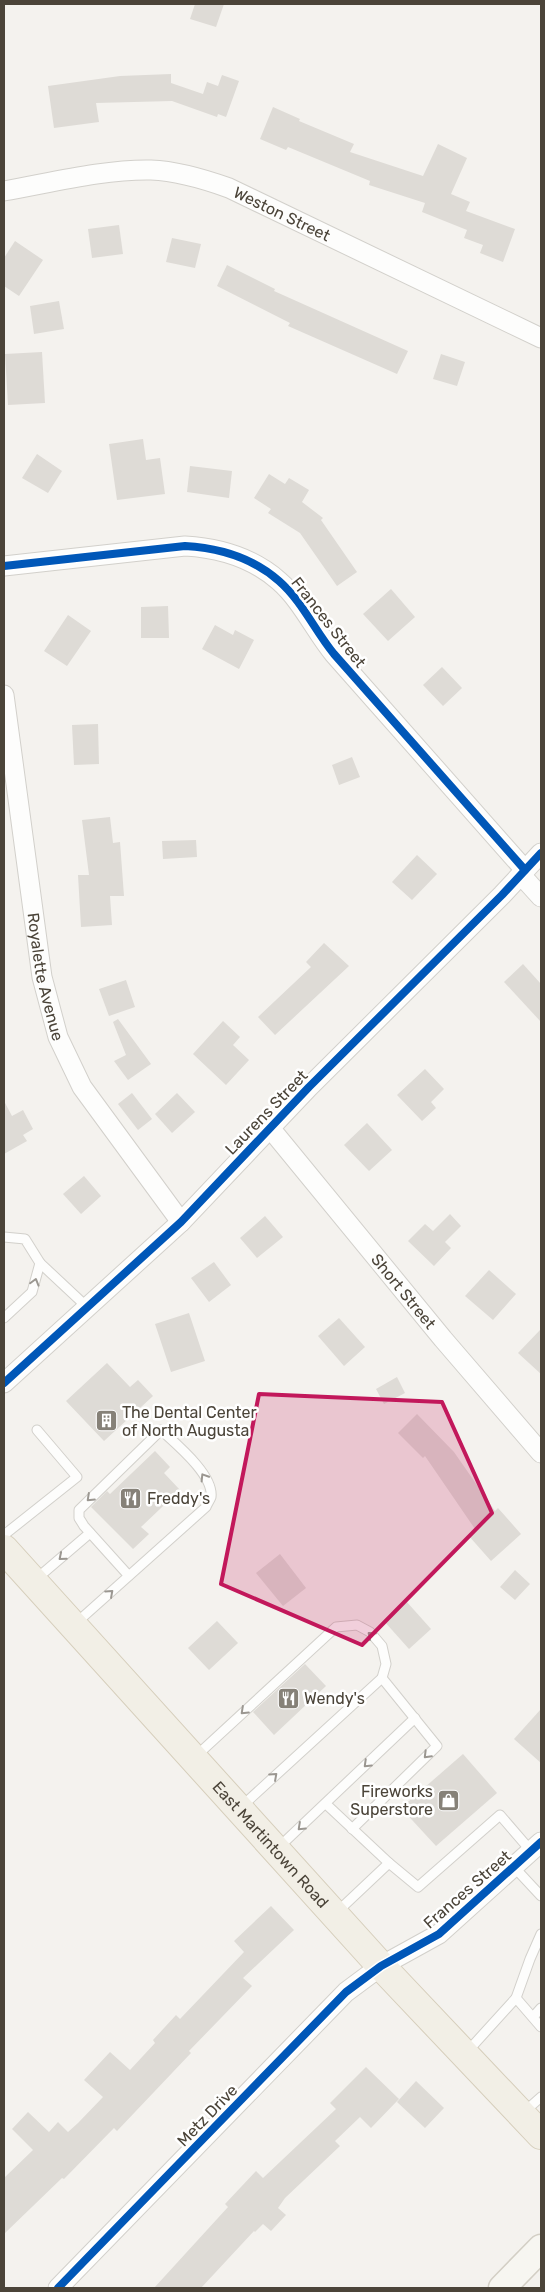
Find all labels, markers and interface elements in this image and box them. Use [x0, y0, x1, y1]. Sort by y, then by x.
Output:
street label: Weston Street [230, 183, 333, 245]
street label: Frances Street [287, 573, 370, 671]
street label: Royalette Avenue [23, 912, 68, 1043]
street label: Laurens Street [221, 1066, 312, 1159]
street label: Short Street [367, 1250, 440, 1333]
one-way arrow [29, 1279, 39, 1287]
place label: The Dental Center of North Augusta [122, 1403, 257, 1440]
building icon: The Dental Center of North Augusta [94, 1409, 118, 1433]
one-way arrow [201, 1473, 211, 1482]
restaurant icon: Freddy's [119, 1486, 143, 1510]
place label: Freddy's [147, 1489, 210, 1508]
one-way arrow [86, 1492, 95, 1501]
one-way arrow [59, 1552, 68, 1560]
one-way arrow [104, 1590, 113, 1599]
one-way arrow [367, 1631, 376, 1640]
restaurant icon: Wendy's [276, 1686, 300, 1710]
place label: Wendy's [304, 1689, 365, 1708]
one-way arrow [241, 1705, 250, 1714]
one-way arrow [424, 1749, 433, 1758]
one-way arrow [364, 1758, 373, 1767]
one-way arrow [269, 1773, 278, 1782]
street label: East Martintown Road [209, 1777, 333, 1912]
place label: Fireworks Superstore [350, 1782, 433, 1819]
shop icon: Fireworks Superstore [437, 1788, 461, 1812]
one-way arrow [298, 1821, 307, 1830]
street label: Frances Street [420, 1846, 515, 1933]
street label: Metz Drive [173, 2081, 241, 2150]

